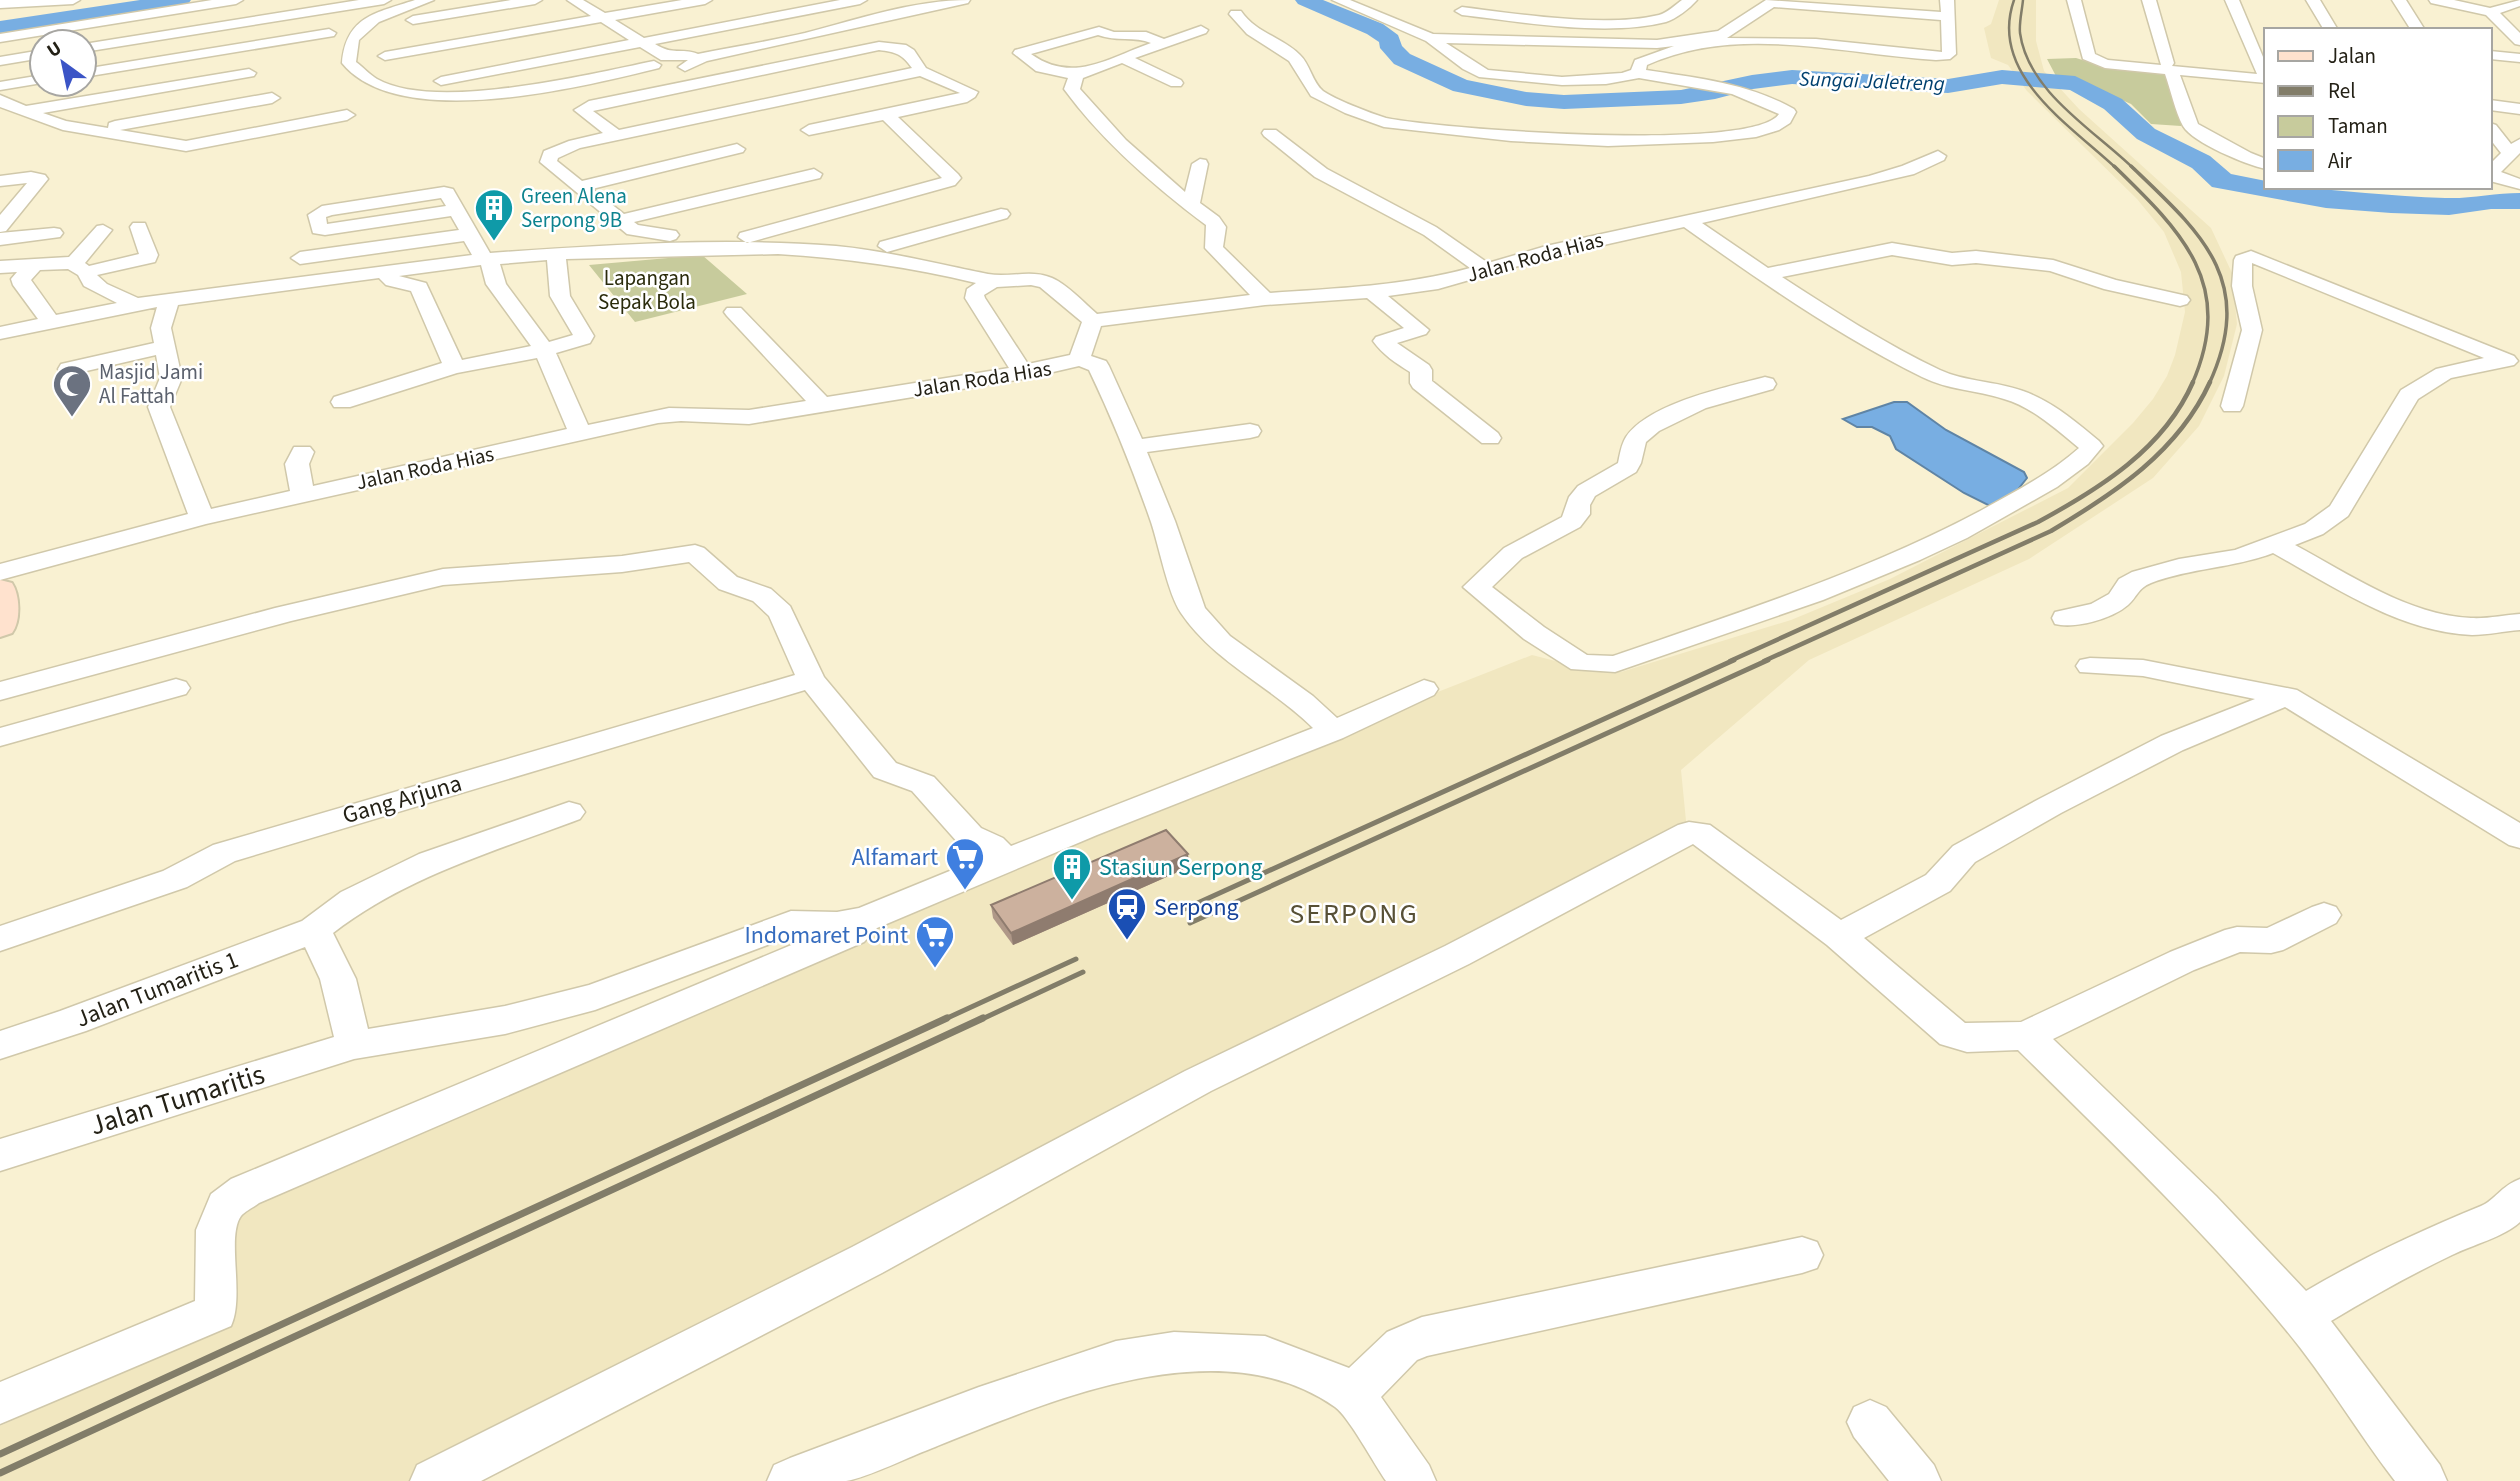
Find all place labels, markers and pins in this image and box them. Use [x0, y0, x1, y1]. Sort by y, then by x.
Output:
place label: Green Alena Serpong 9B [521, 181, 627, 235]
building icon: Green Alena Serpong 9B [473, 187, 515, 242]
place label: Masjid Jami Al Fattah [99, 357, 203, 411]
mosque icon: Masjid Jami Al Fattah [51, 363, 93, 418]
supermarket icon: Alfamart [944, 836, 986, 891]
place label: Alfamart [852, 840, 938, 875]
building icon: Stasiun Serpong [1051, 846, 1093, 901]
place label: Stasiun Serpong [1099, 850, 1263, 885]
station icon: Serpong [1106, 886, 1148, 941]
place label: Serpong [1154, 890, 1239, 925]
supermarket icon: Indomaret Point [914, 914, 956, 969]
place label: Indomaret Point [744, 918, 908, 953]

